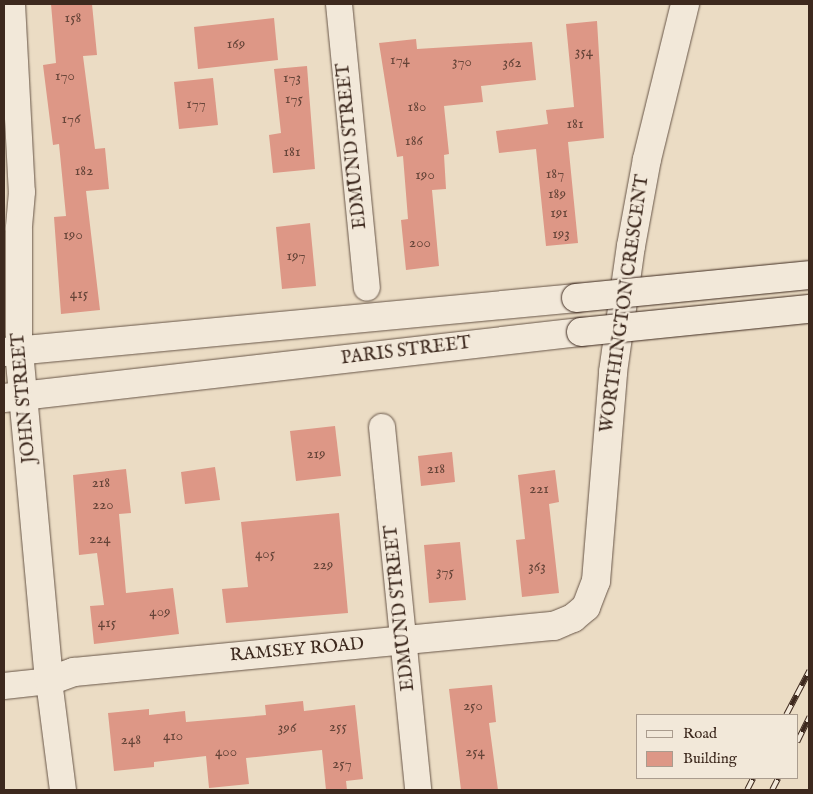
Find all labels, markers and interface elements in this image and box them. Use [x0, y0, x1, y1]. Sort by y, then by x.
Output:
house number: 158 [65, 9, 81, 27]
house number: 169 [227, 35, 245, 53]
house number: 354 [575, 43, 593, 61]
house number: 174 [390, 51, 410, 69]
house number: 370 [452, 53, 472, 71]
house number: 362 [503, 54, 521, 72]
street label: EDMUND STREET [334, 62, 372, 230]
house number: 170 [55, 67, 75, 85]
house number: 173 [283, 69, 301, 87]
house number: 175 [285, 90, 303, 108]
house number: 177 [186, 95, 206, 113]
house number: 180 [408, 98, 426, 116]
house number: 176 [62, 110, 80, 128]
house number: 181 [566, 115, 584, 133]
house number: 186 [405, 132, 423, 150]
house number: 181 [283, 143, 301, 161]
house number: 182 [75, 162, 93, 180]
house number: 187 [546, 165, 564, 183]
house number: 190 [415, 166, 435, 184]
street label: WORTHINGTON CRESCENT [597, 174, 655, 434]
house number: 189 [548, 185, 566, 203]
house number: 191 [550, 204, 568, 222]
house number: 193 [552, 225, 570, 243]
house number: 190 [63, 226, 83, 244]
house number: 200 [409, 234, 431, 252]
house number: 197 [286, 247, 306, 265]
house number: 415 [70, 285, 88, 303]
street label: JOHN STREET [9, 332, 41, 464]
street label: PARIS STREET [340, 333, 472, 371]
house number: 219 [306, 445, 326, 463]
house number: 218 [427, 460, 445, 478]
house number: 218 [92, 474, 110, 492]
house number: 221 [529, 480, 549, 498]
house number: 220 [92, 496, 114, 514]
street label: EDMUND STREET [382, 524, 420, 692]
house number: 224 [89, 530, 111, 548]
house number: 405 [255, 545, 275, 563]
house number: 229 [313, 556, 333, 574]
house number: 363 [528, 558, 546, 576]
house number: 375 [436, 563, 454, 581]
house number: 409 [149, 603, 171, 621]
house number: 415 [98, 614, 116, 632]
street label: RAMSEY ROAD [229, 634, 365, 668]
house number: 250 [463, 697, 483, 715]
legend [636, 714, 798, 779]
house number: 255 [329, 718, 347, 736]
house number: 396 [278, 719, 296, 737]
text: Road [683, 724, 717, 743]
house number: 410 [163, 727, 183, 745]
house number: 248 [121, 731, 141, 749]
house number: 400 [215, 743, 237, 761]
house number: 254 [465, 743, 485, 761]
text: Building [683, 749, 737, 768]
house number: 257 [332, 755, 352, 773]

